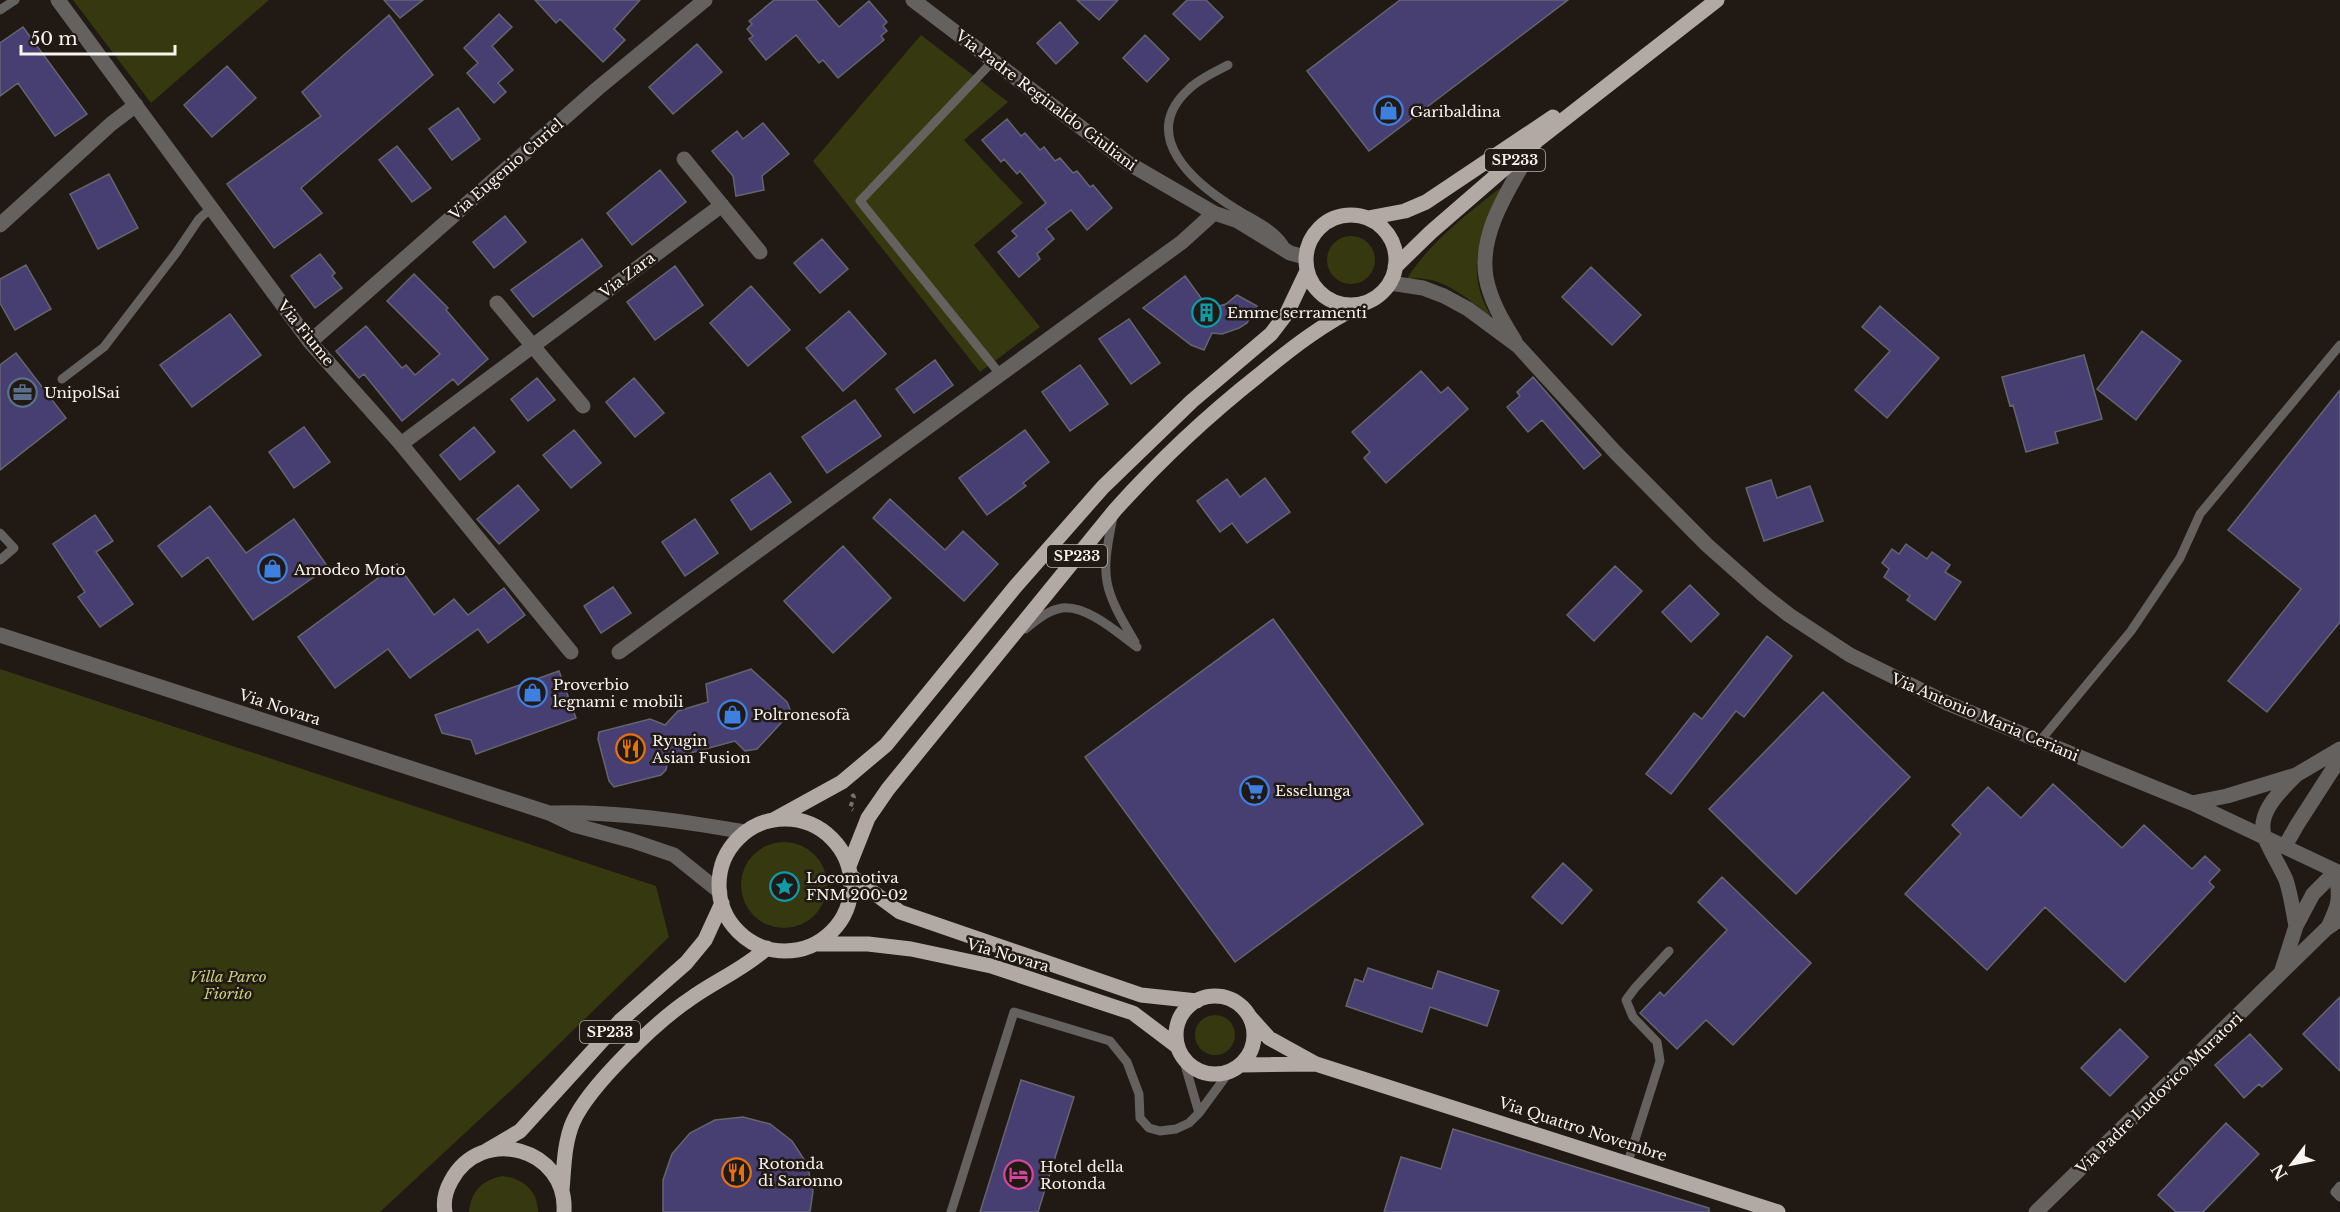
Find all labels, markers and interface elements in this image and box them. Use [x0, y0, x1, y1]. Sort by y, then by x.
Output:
scale bar [21, 18, 176, 56]
street label: Via Padre Reginaldo Giuliani [951, 25, 1140, 174]
text: 50 m [30, 28, 78, 50]
shop icon: Garibaldina [1373, 95, 1405, 127]
place label: Garibaldina [1410, 102, 1501, 121]
street label: Via Eugenio Curiel [444, 114, 567, 224]
road number: SP233 [1485, 149, 1545, 171]
street label: Via Zara [595, 248, 659, 303]
street label: Via Fiume [273, 296, 338, 370]
building icon: Emme serramenti [1190, 296, 1222, 328]
place label: Emme serramenti [1227, 303, 1367, 322]
office icon: UnipolSai [7, 376, 39, 408]
place label: UnipolSai [44, 383, 120, 402]
road number: SP233 [1047, 545, 1107, 567]
shop icon: Amodeo Moto [257, 553, 289, 585]
place label: Amodeo Moto [293, 560, 406, 579]
street label: Via Antonio Maria Ceriani [1888, 668, 2081, 765]
place label: Proverbio legnami e mobili [553, 675, 683, 711]
shop icon: Proverbio legnami e mobili [516, 677, 548, 709]
street label: Via Novara [236, 685, 324, 729]
shop icon: Poltronesofà [716, 698, 748, 730]
place label: Poltronesofà [753, 705, 851, 724]
place label: Ryugin Asian Fusion [651, 731, 751, 767]
restaurant icon: Ryugin Asian Fusion [615, 733, 647, 765]
supermarket icon: Esselunga [1238, 774, 1270, 806]
place label: Esselunga [1275, 781, 1351, 800]
place label: Locomotiva FNM 200-02 [806, 868, 908, 904]
place icon: Locomotiva FNM 200-02 [769, 870, 801, 902]
street label: Via Novara [964, 934, 1052, 976]
park label: Villa Parco Fiorito [189, 967, 267, 1003]
street label: Via Padre Ludovico Muratori [2071, 1008, 2246, 1178]
road number: SP233 [580, 1021, 640, 1043]
street label: Via Quattro Novembre [1496, 1093, 1669, 1165]
north arrow [2262, 1134, 2322, 1194]
place label: Rotonda di Saronno [758, 1154, 843, 1190]
restaurant icon: Rotonda di Saronno [721, 1156, 753, 1188]
place label: Hotel della Rotonda [1040, 1157, 1124, 1193]
hotel icon: Hotel della Rotonda [1003, 1159, 1035, 1191]
text: N [2267, 1160, 2292, 1184]

